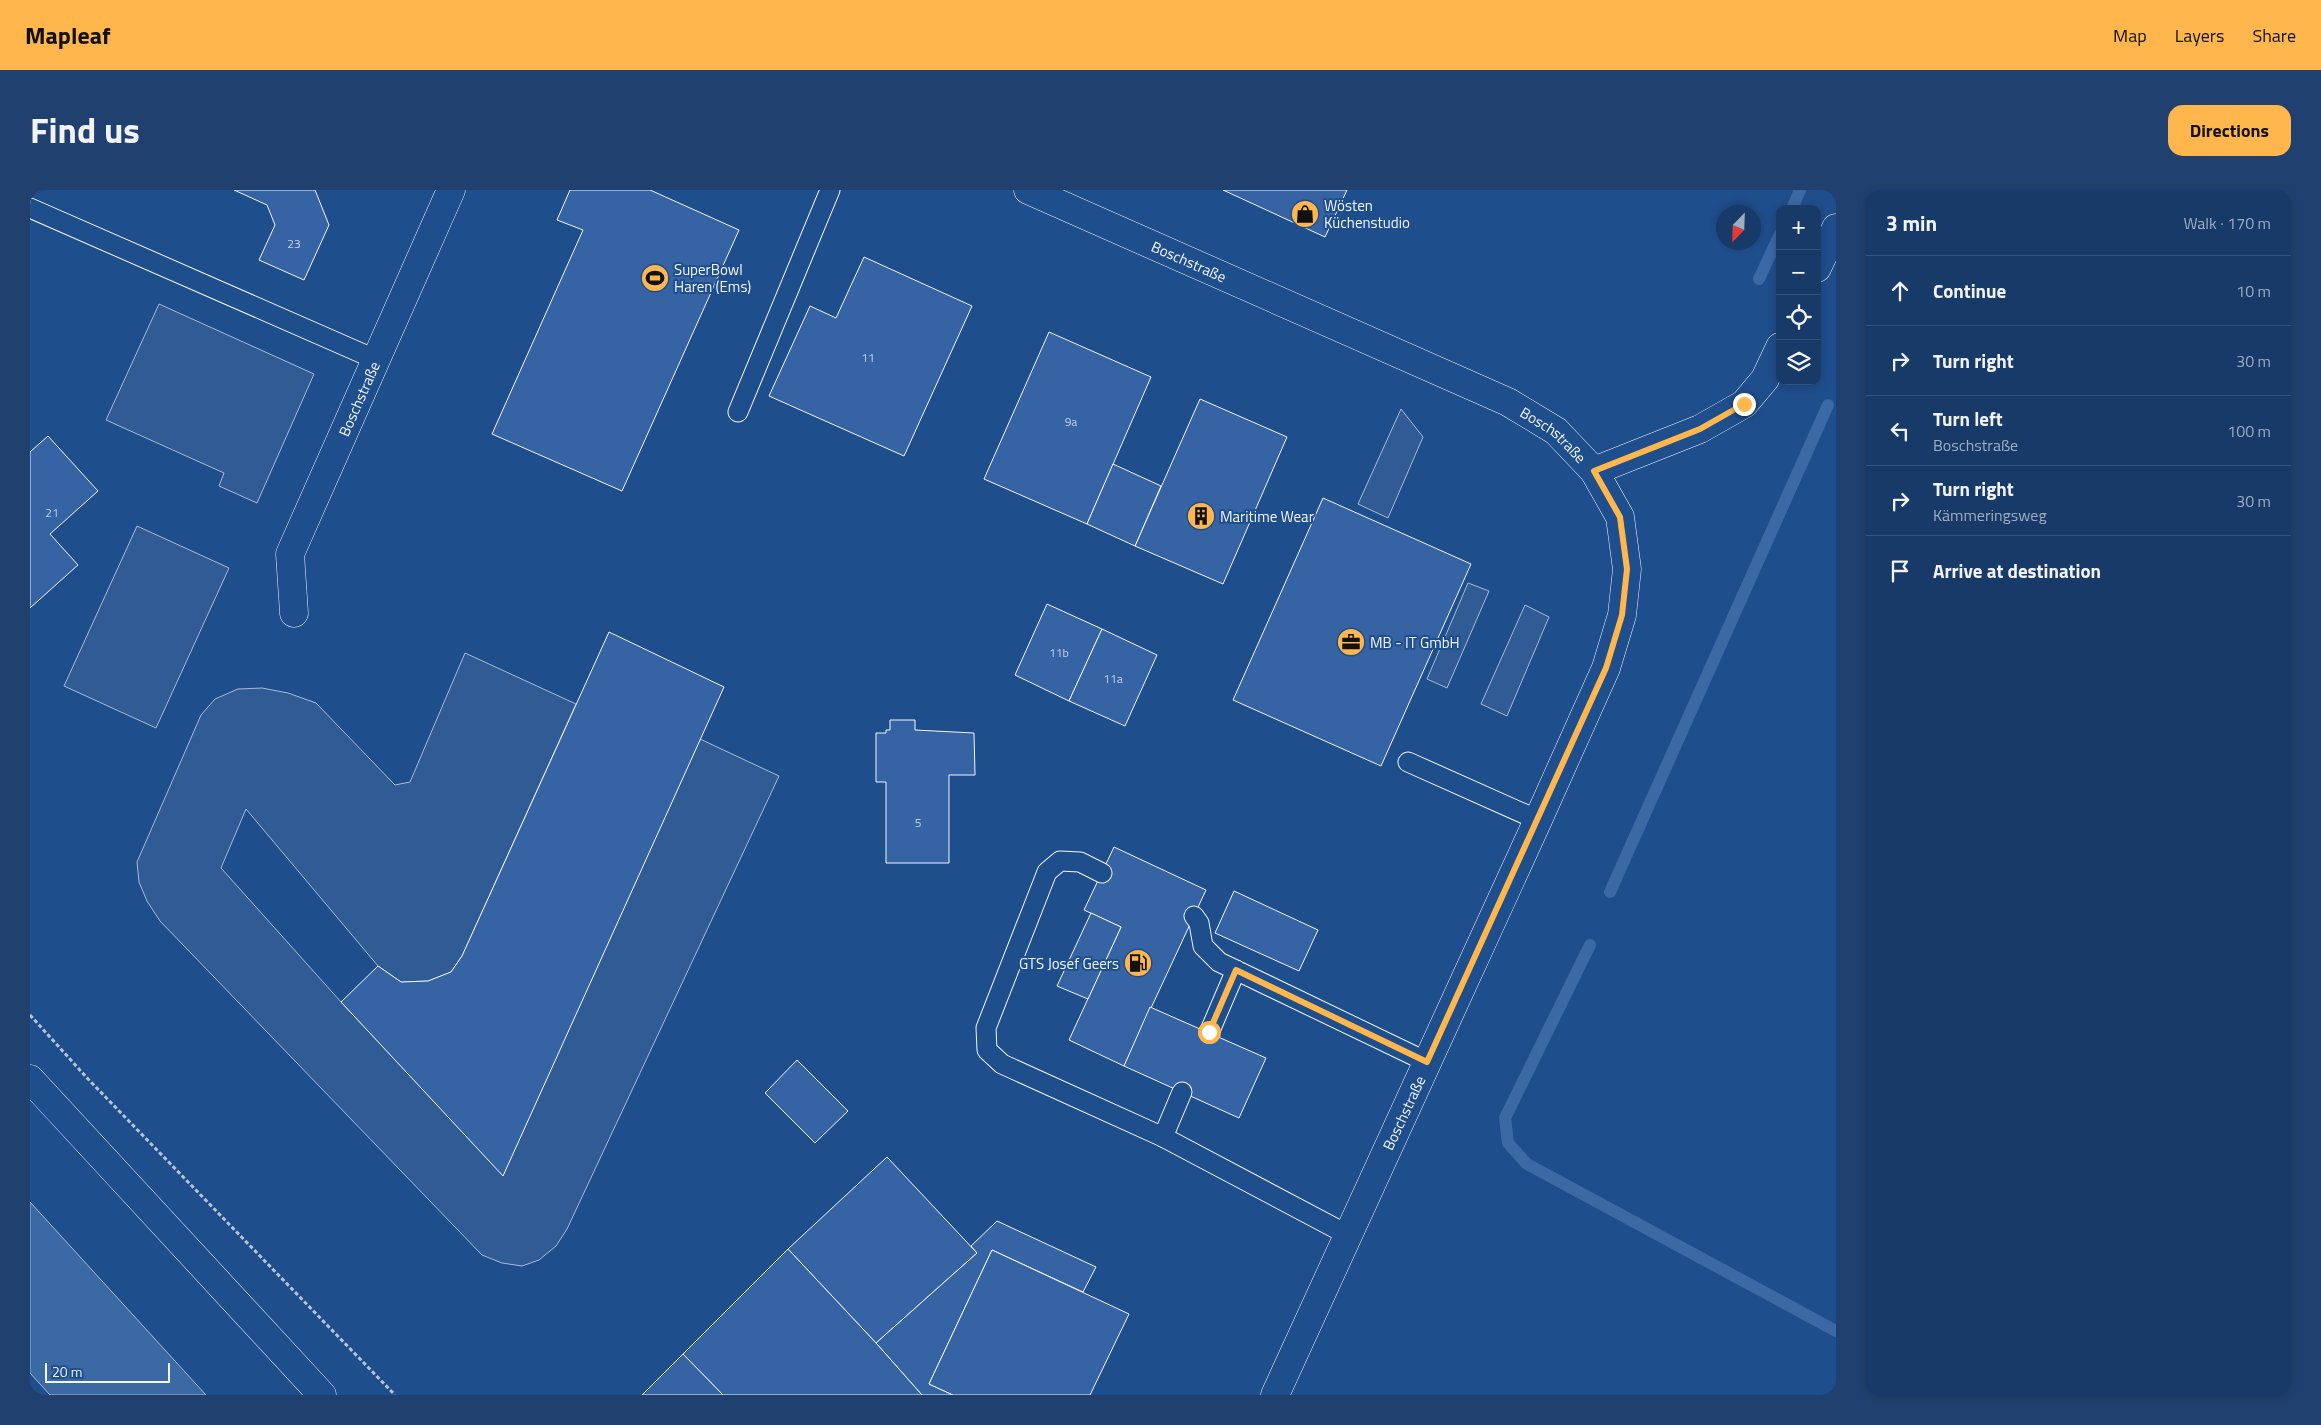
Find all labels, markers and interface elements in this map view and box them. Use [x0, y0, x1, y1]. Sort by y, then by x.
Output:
text: Mapleaf [25, 17, 110, 53]
text: Map [2113, 22, 2147, 49]
text: Layers [2175, 22, 2224, 49]
text: Share [2252, 22, 2296, 49]
text: Find us [30, 103, 140, 157]
button: Directions [2168, 105, 2291, 156]
place label: Wösten Küchenstudio [1324, 194, 1410, 234]
shop icon: Wösten Küchenstudio [1290, 199, 1320, 229]
north arrow [1716, 205, 1761, 250]
map controls [1776, 205, 1821, 385]
button: + [1776, 205, 1821, 250]
text: 3 min [1886, 207, 1937, 239]
text: Walk · 170 m [2183, 211, 2271, 235]
house number: 23 [287, 234, 301, 253]
street label: Boschstraße [1148, 234, 1230, 288]
button: − [1776, 250, 1821, 295]
place label: SuperBowl Haren (Ems) [674, 258, 751, 298]
sports icon: SuperBowl Haren (Ems) [640, 263, 670, 293]
text: Continue [1933, 276, 2006, 305]
icon: ahead [1886, 277, 1914, 305]
text: 10 m [2236, 279, 2271, 303]
button: locate [1776, 295, 1821, 340]
button: layers [1776, 340, 1821, 385]
text: Turn right [1933, 346, 2014, 375]
icon: right [1886, 347, 1914, 375]
house number: 11 [861, 348, 875, 367]
text: 30 m [2236, 349, 2271, 373]
street label: Boschstraße [332, 357, 385, 440]
route end [1733, 393, 1756, 416]
street label: Boschstraße [1516, 401, 1592, 468]
text: Turn left [1933, 404, 2003, 433]
house number: 9a [1065, 412, 1077, 431]
icon: left [1886, 417, 1914, 445]
text: 100 m [2227, 419, 2271, 443]
text: Boschstraße [1933, 433, 2018, 457]
text: Turn right [1933, 474, 2014, 503]
icon: right [1886, 487, 1914, 515]
text: 30 m [2236, 489, 2271, 513]
building icon: Maritime Wear [1186, 501, 1216, 531]
house number: 21 [45, 503, 59, 522]
text: Kämmeringsweg [1933, 503, 2047, 527]
place label: Maritime Wear [1220, 505, 1314, 528]
text: Arrive at destination [1933, 556, 2101, 585]
icon: arrive [1886, 557, 1914, 585]
office icon: MB - IT GmbH [1336, 627, 1366, 657]
place label: MB - IT GmbH [1370, 631, 1460, 654]
house number: 11b [1049, 643, 1069, 662]
house number: 11a [1103, 669, 1123, 688]
house number: 5 [915, 813, 922, 832]
fuel station icon: GTS Josef Geers [1123, 948, 1153, 978]
place label: GTS Josef Geers [1019, 952, 1119, 975]
route start [1198, 1021, 1221, 1044]
street label: Boschstraße [1377, 1072, 1431, 1154]
scale bar [45, 1360, 170, 1383]
text: 20 m [52, 1361, 82, 1382]

